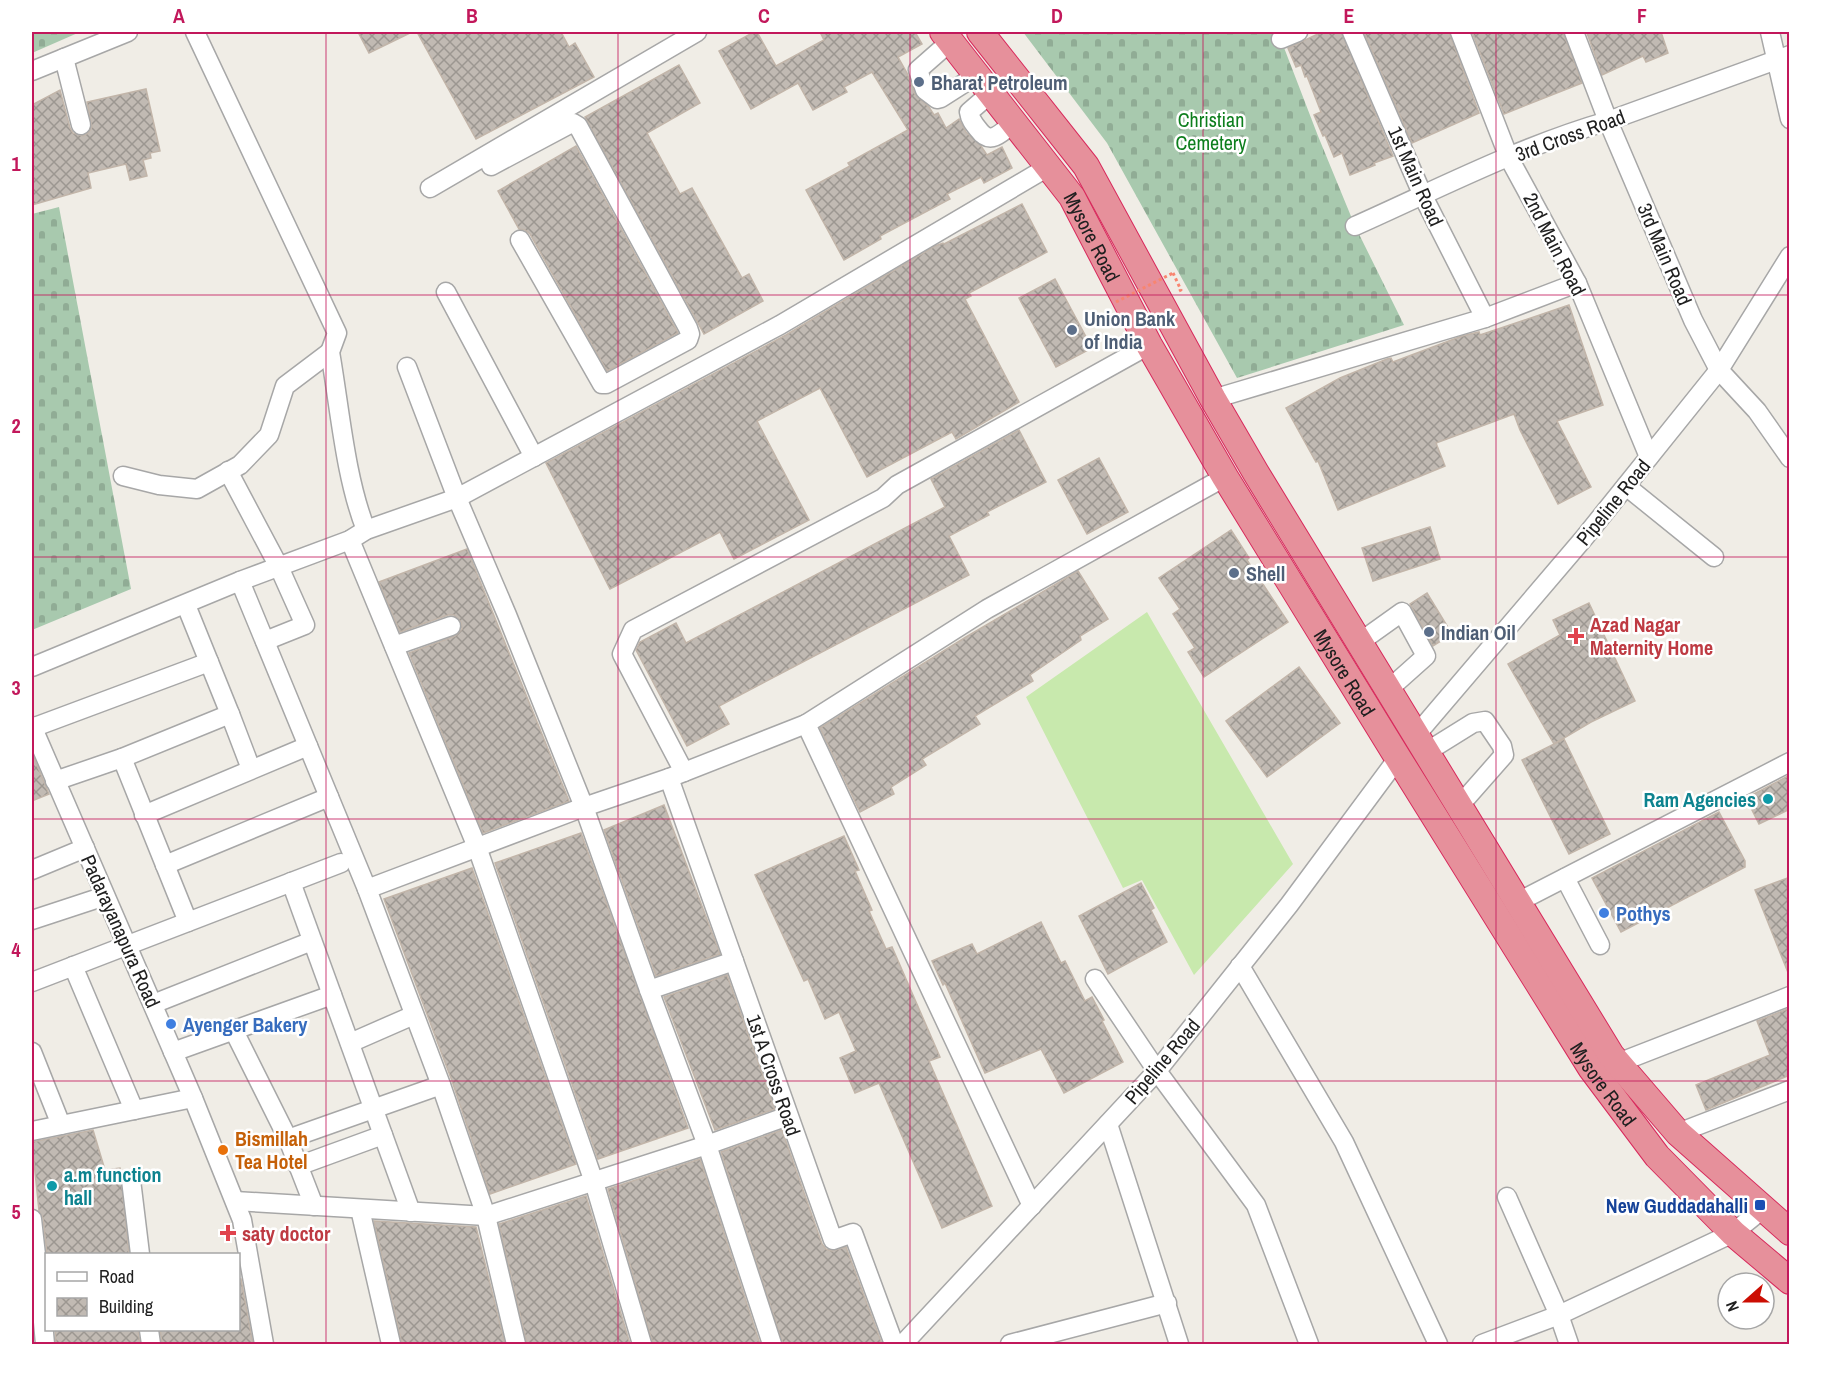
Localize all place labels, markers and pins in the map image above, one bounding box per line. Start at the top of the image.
place label: Bharat Petroleum [931,69,1068,96]
marker: Bharat Petroleum [912,75,926,89]
place label: Union Bank of India [1084,305,1176,355]
marker: Union Bank of India [1065,323,1079,337]
place label: Shell [1246,560,1285,587]
marker: Shell [1227,566,1241,580]
place label: Azad Nagar Maternity Home [1590,611,1713,661]
place label: Indian Oil [1441,619,1516,646]
marker: Indian Oil [1422,625,1436,639]
marker: Azad Nagar Maternity Home [1567,627,1585,645]
place label: Ram Agencies [1644,786,1756,813]
marker: Ram Agencies [1761,792,1775,806]
place label: Pothys [1616,900,1671,927]
marker: Pothys [1597,906,1611,920]
place label: Ayenger Bakery [183,1011,308,1038]
marker: Ayenger Bakery [164,1017,178,1031]
place label: Bismillah Tea Hotel [235,1125,308,1175]
marker: Bismillah Tea Hotel [216,1143,230,1157]
place label: a.m function hall [64,1161,162,1211]
marker: a.m function hall [45,1179,59,1193]
place label: New Guddadahalli [1606,1192,1748,1219]
marker: New Guddadahalli [1753,1198,1767,1212]
place label: saty doctor [242,1220,331,1247]
marker: saty doctor [219,1224,237,1242]

